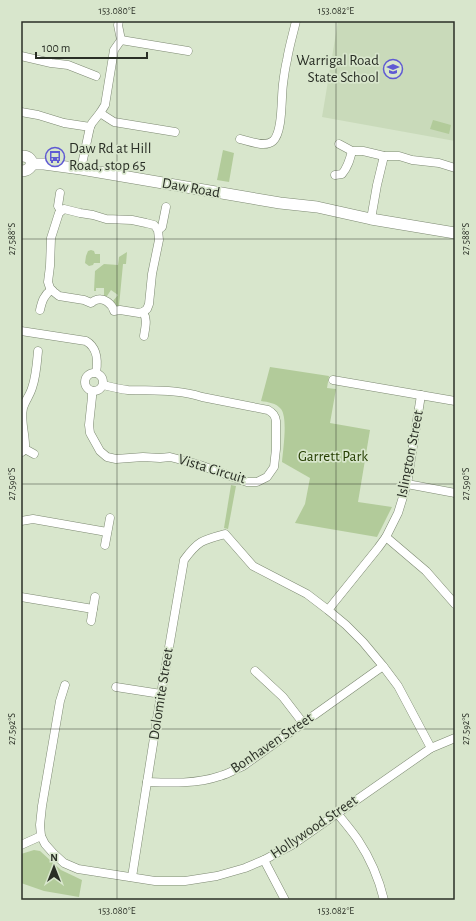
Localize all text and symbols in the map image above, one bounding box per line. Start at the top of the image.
text: 153.080°E [98,6,136,16]
text: 153.082°E [318,6,354,16]
scale bar [36,34,147,60]
text: 100 m [42,42,70,54]
place label: Warrigal Road State School [296,53,379,85]
school or university icon: Warrigal Road State School [382,58,404,80]
place label: Daw Rd at Hill Road, stop 65 [69,141,152,173]
bus stop icon: Daw Rd at Hill Road, stop 65 [44,146,66,168]
street label: Daw Road [161,176,221,201]
text: 27.588°S [7,223,17,255]
text: 27.588°S [461,223,471,255]
street label: Islington Street [394,409,426,499]
park label: Garrett Park [298,449,368,464]
street label: Vista Circuit [176,452,248,486]
text: 27.590°S [7,467,17,500]
text: 27.590°S [461,467,471,500]
street label: Dolomite Street [146,647,176,741]
street label: Bonhaven Street [228,710,316,776]
text: 27.592°S [7,713,17,745]
text: 27.592°S [461,713,471,745]
street label: Hollywood Street [268,792,360,862]
north arrow [34,847,74,887]
text: N [50,852,58,863]
text: 153.080°E [98,906,136,916]
text: 153.082°E [318,906,354,916]

